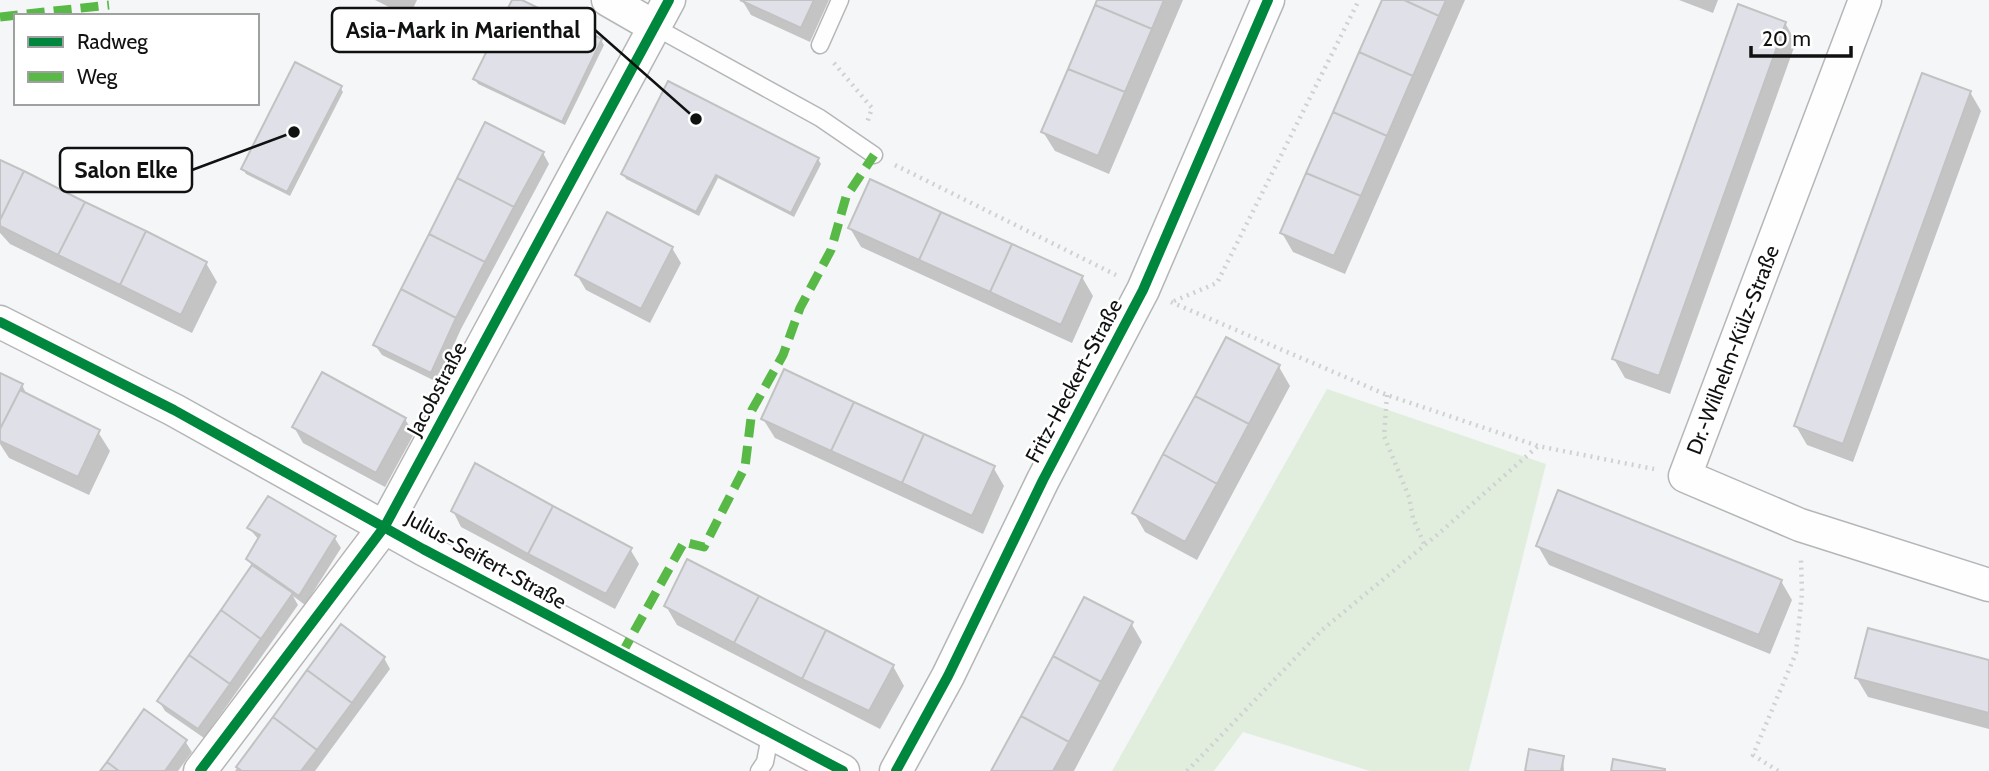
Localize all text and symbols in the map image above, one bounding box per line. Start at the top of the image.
callout: Asia-Mark in Marienthal [332,8,595,52]
legend [14,14,259,105]
scale bar [1751,14,1851,58]
text: Asia-Mark in Marienthal [346,16,580,44]
text: 20 m [1762,26,1811,51]
text: Radweg [77,29,148,54]
text: Weg [77,64,118,89]
callout: Salon Elke [60,148,192,192]
text: Salon Elke [74,156,178,184]
street label: Dr.-Wilhelm-Külz-Straße [1681,242,1784,458]
street label: Fritz-Heckert-Straße [1020,294,1127,467]
street label: Jacobstraße [401,337,472,441]
street label: Julius-Seifert-Straße [401,505,571,614]

